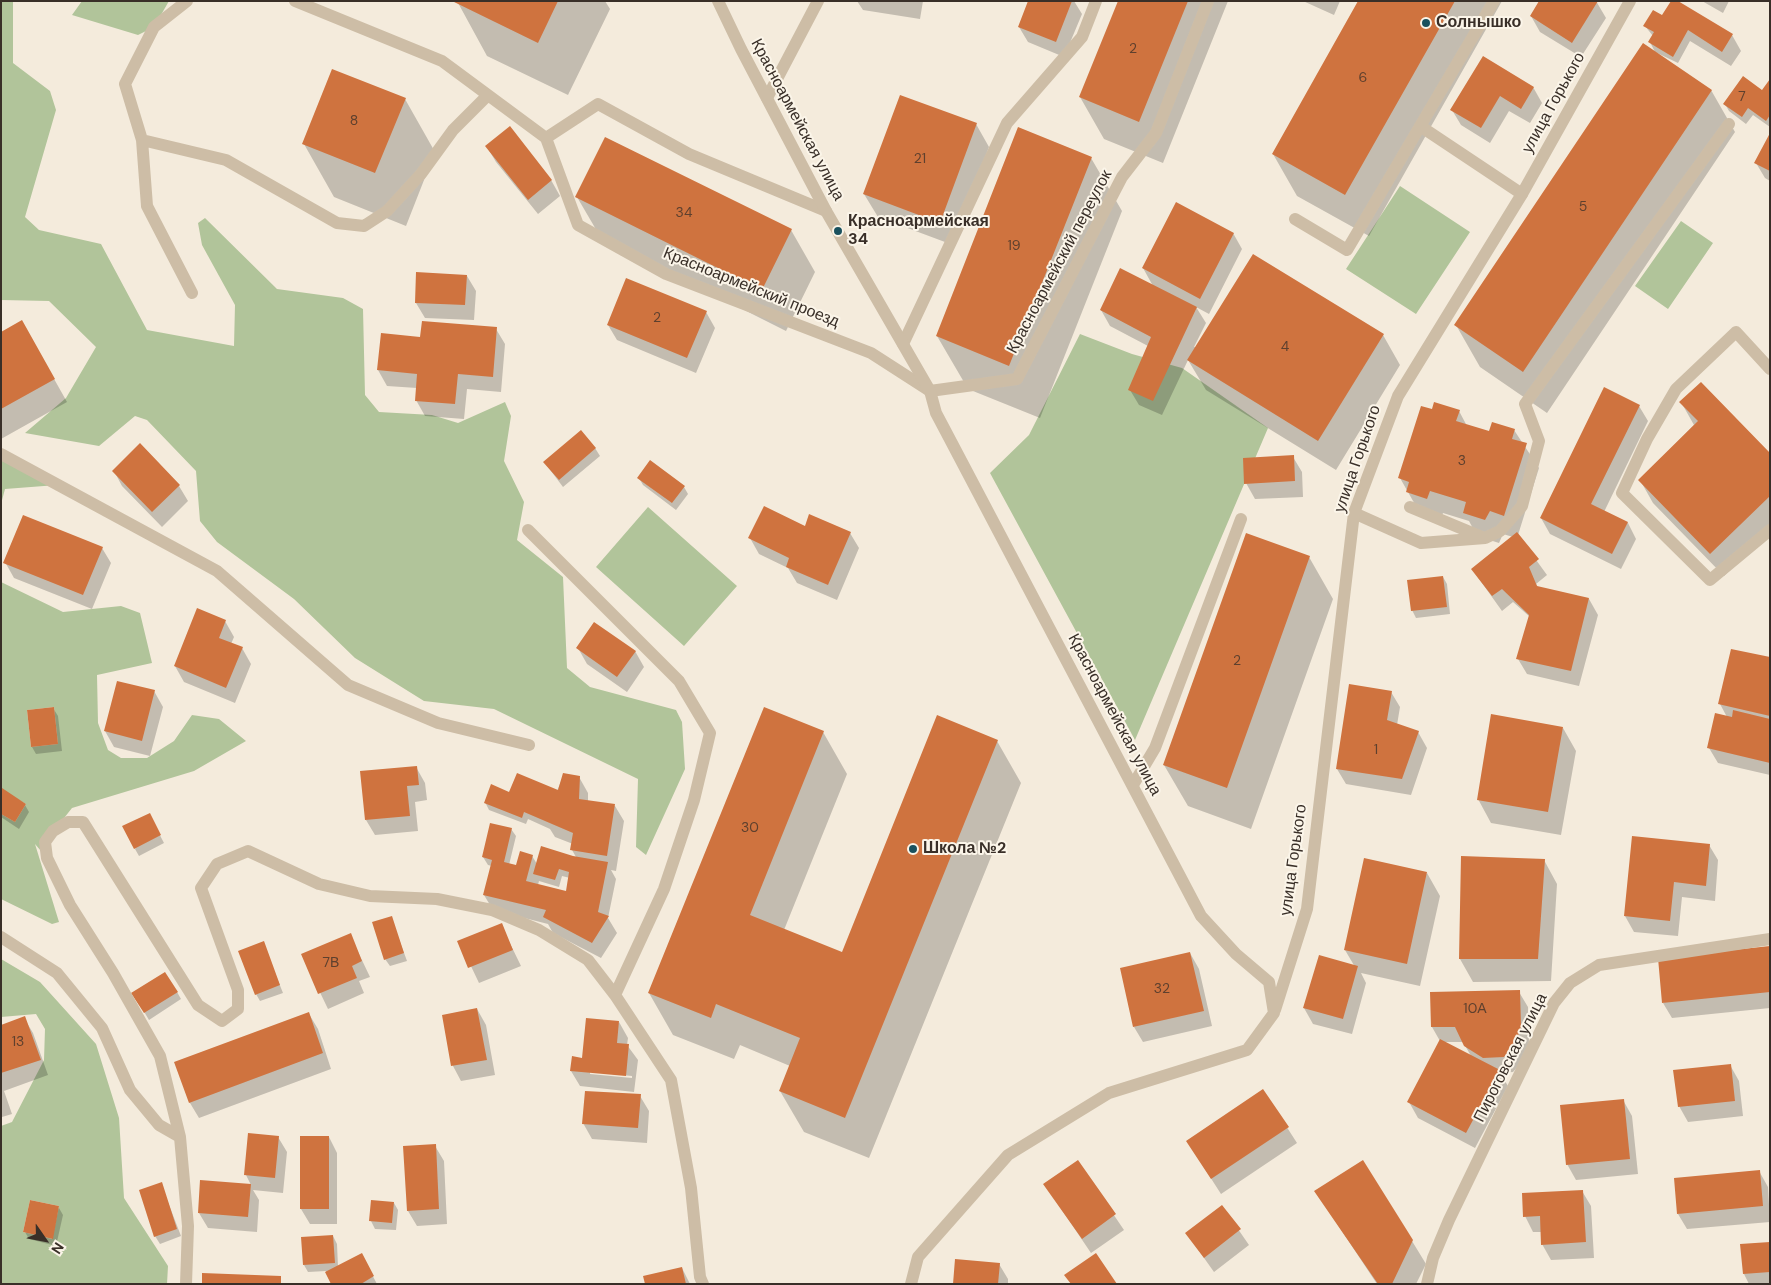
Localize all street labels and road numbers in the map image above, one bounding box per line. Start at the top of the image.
street label: Красноармейская улица [746,36,848,204]
street label: улица Горького [1518,49,1590,157]
street label: Красноармейский переулок [1003,167,1117,357]
street label: Красноармейский проезд [660,244,842,332]
street label: улица Горького [1331,403,1385,515]
street label: Красноармейская улица [1063,631,1165,799]
street label: улица Горького [1277,803,1311,917]
street label: Пироговская улица [1470,990,1552,1126]

